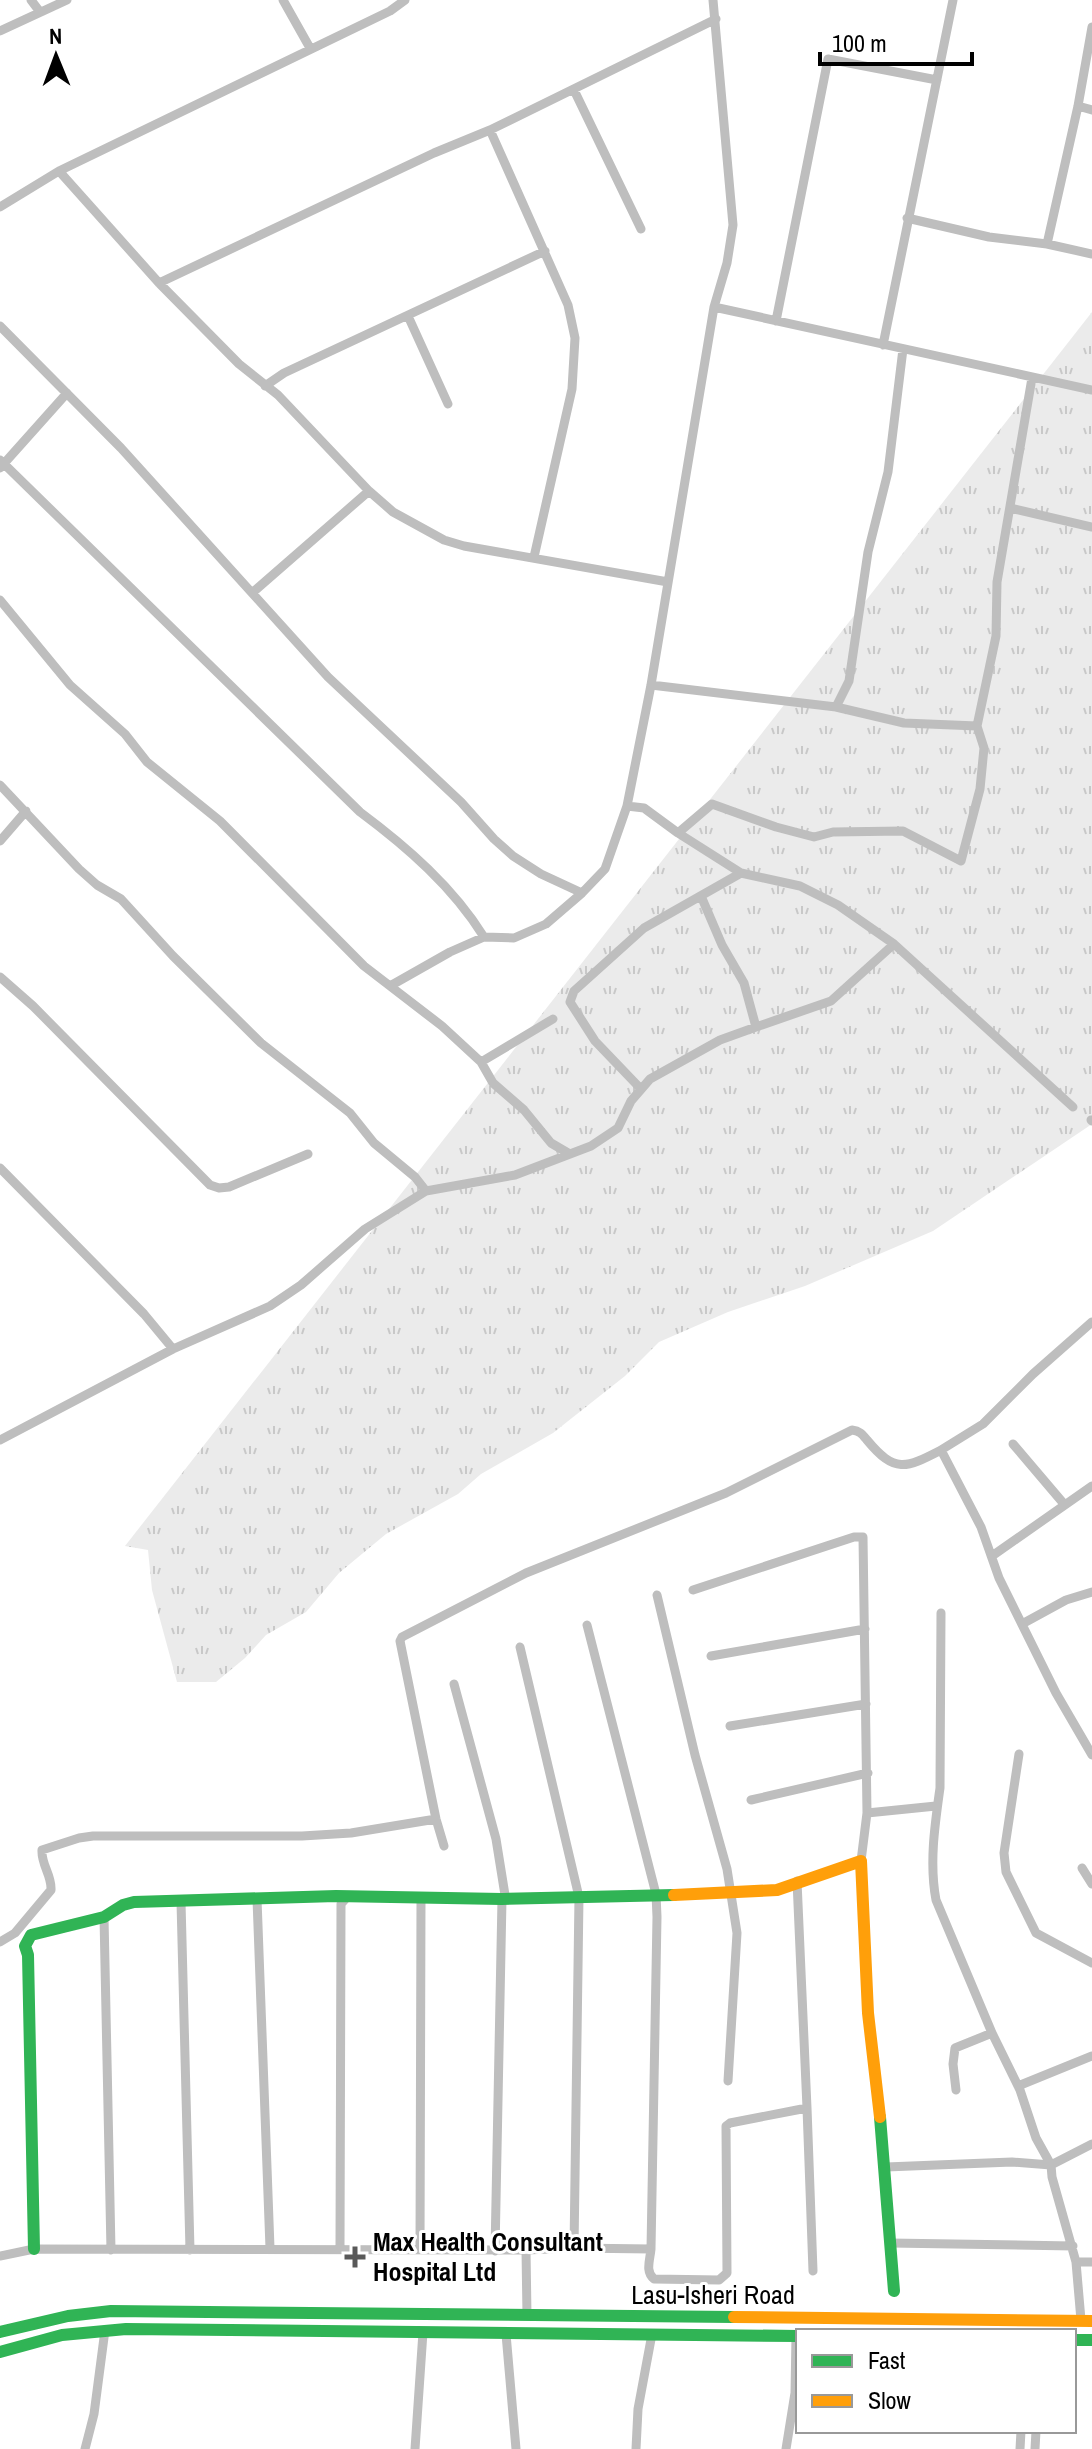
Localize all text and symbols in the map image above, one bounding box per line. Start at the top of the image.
north arrow [16,16,96,96]
scale bar [820,16,972,66]
text: N [49,21,62,51]
text: 100 m [832,27,887,59]
place label: Max Health Consultant Hospital Ltd [373,2224,603,2289]
marker: Max Health Consultant Hospital Ltd [344,2246,366,2268]
street label: Lasu-Isheri Road [631,2277,795,2312]
legend [796,2329,1076,2433]
text: Fast [868,2344,906,2376]
text: Slow [868,2384,911,2416]

